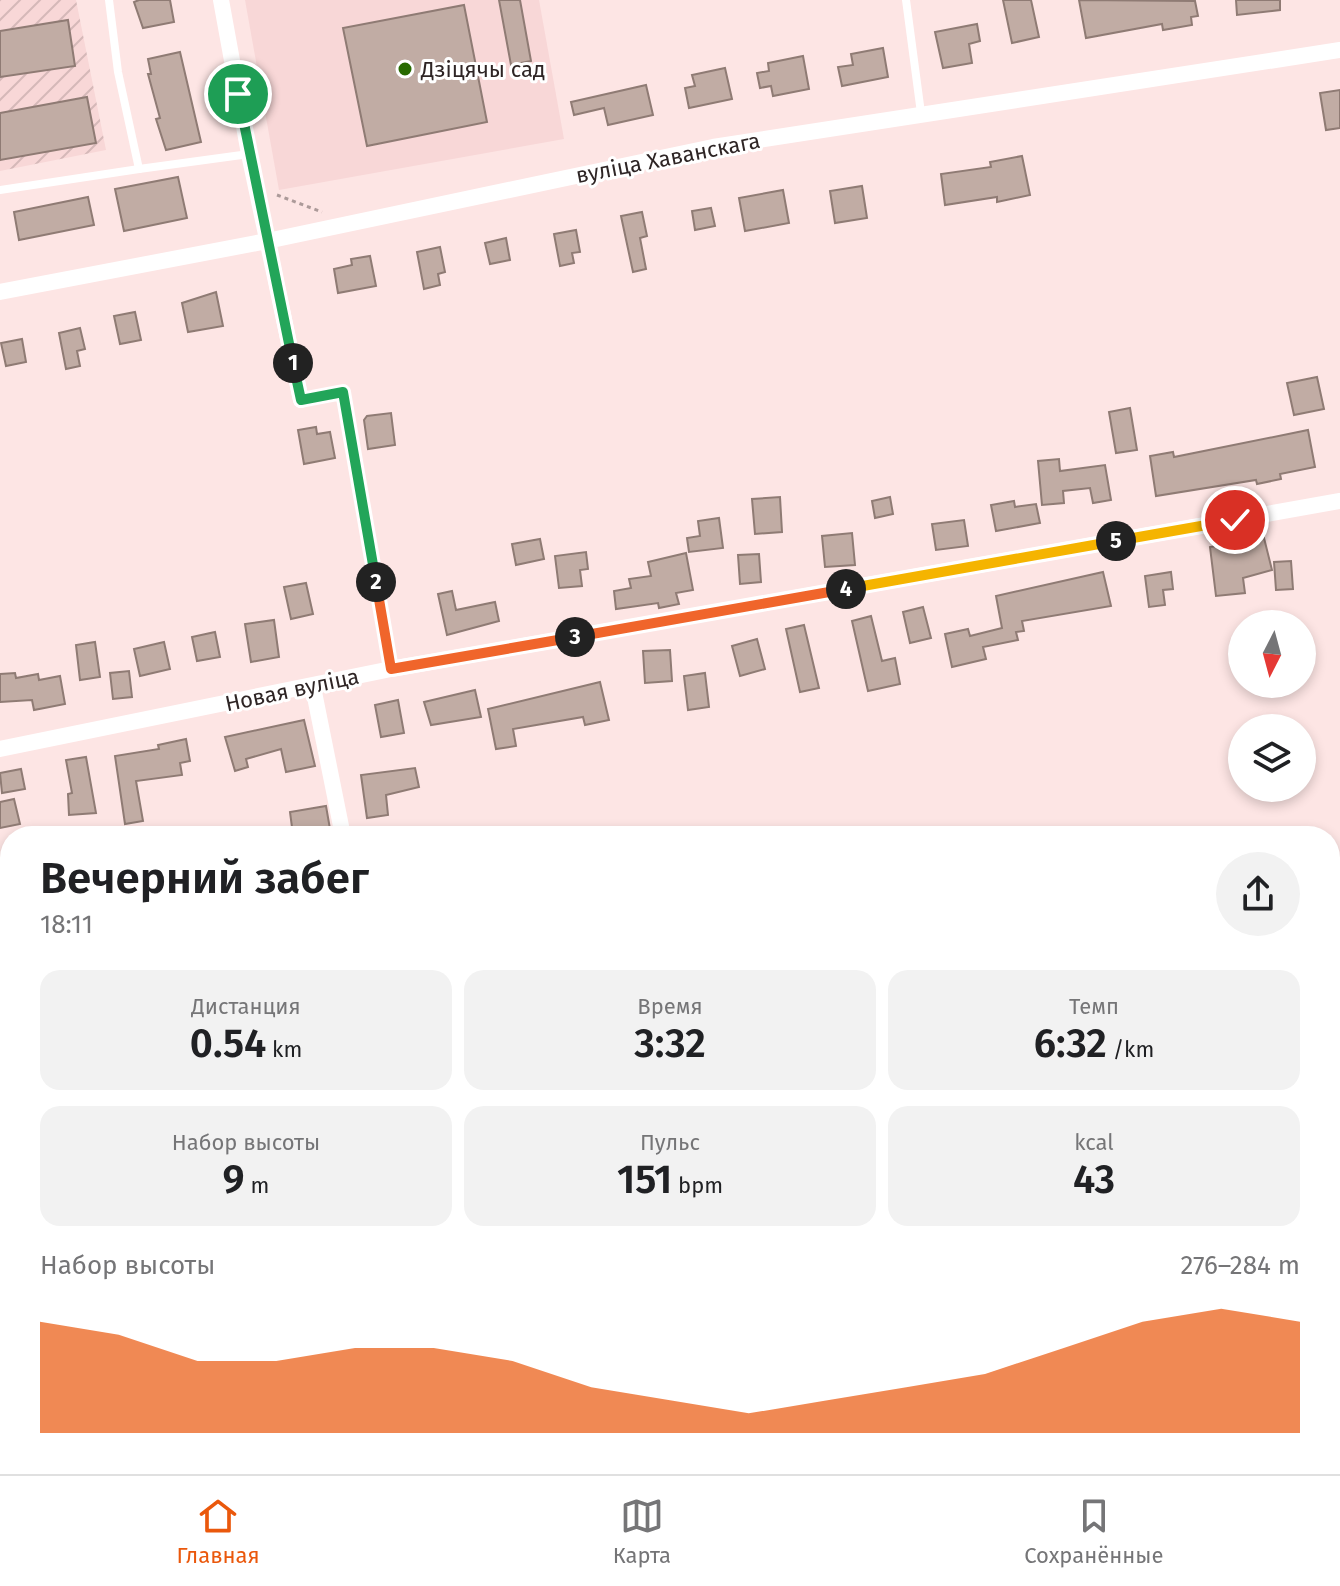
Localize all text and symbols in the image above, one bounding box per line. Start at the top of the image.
place label: Дзіцячы сад [420,56,545,83]
pin [204,60,272,128]
marker: Дзіцячы сад [396,60,414,78]
icon: arrive [216,72,260,116]
street label: вуліца Хаванскага [574,127,762,189]
pin: 1 [273,343,313,383]
text: 1 [288,349,298,376]
pin [1201,486,1269,554]
icon: check [1213,498,1257,542]
pin: 5 [1096,521,1136,561]
text: 5 [1110,527,1122,554]
pin: 2 [356,562,396,602]
text: 2 [370,568,382,595]
pin: 4 [826,569,866,609]
text: 4 [840,575,852,602]
north arrow [1228,610,1316,698]
map controls [1228,610,1316,802]
pin: 3 [555,617,595,657]
text: 3 [569,623,581,650]
street label: Новая вуліца [223,663,361,717]
button: layers [1228,714,1316,802]
text: Вечерний забег [40,852,369,905]
button: share [1216,852,1300,936]
text: 18:11 [40,909,93,940]
text: Дистанция [191,993,301,1020]
text: Время [637,993,703,1020]
text: Темп [1069,993,1119,1020]
text: 0.54 [190,1020,266,1068]
text: 3:32 [634,1020,706,1068]
text: 6:32 [1034,1020,1107,1068]
text: km [266,1036,302,1063]
text: /km [1107,1036,1154,1063]
text: Набор высоты [172,1129,320,1156]
text: Пульс [640,1129,700,1156]
text: kcal [1074,1129,1114,1156]
text: 9 [223,1156,245,1204]
text: 151 [617,1156,672,1204]
text: 43 [1073,1156,1115,1204]
text: m [245,1172,269,1199]
text: bpm [672,1172,723,1199]
text: Набор высоты [40,1250,215,1281]
text: 276–284 m [1180,1250,1300,1281]
tab: Главная [177,1494,260,1569]
tab: Карта [613,1494,671,1569]
tab: Сохранённые [1024,1494,1163,1569]

